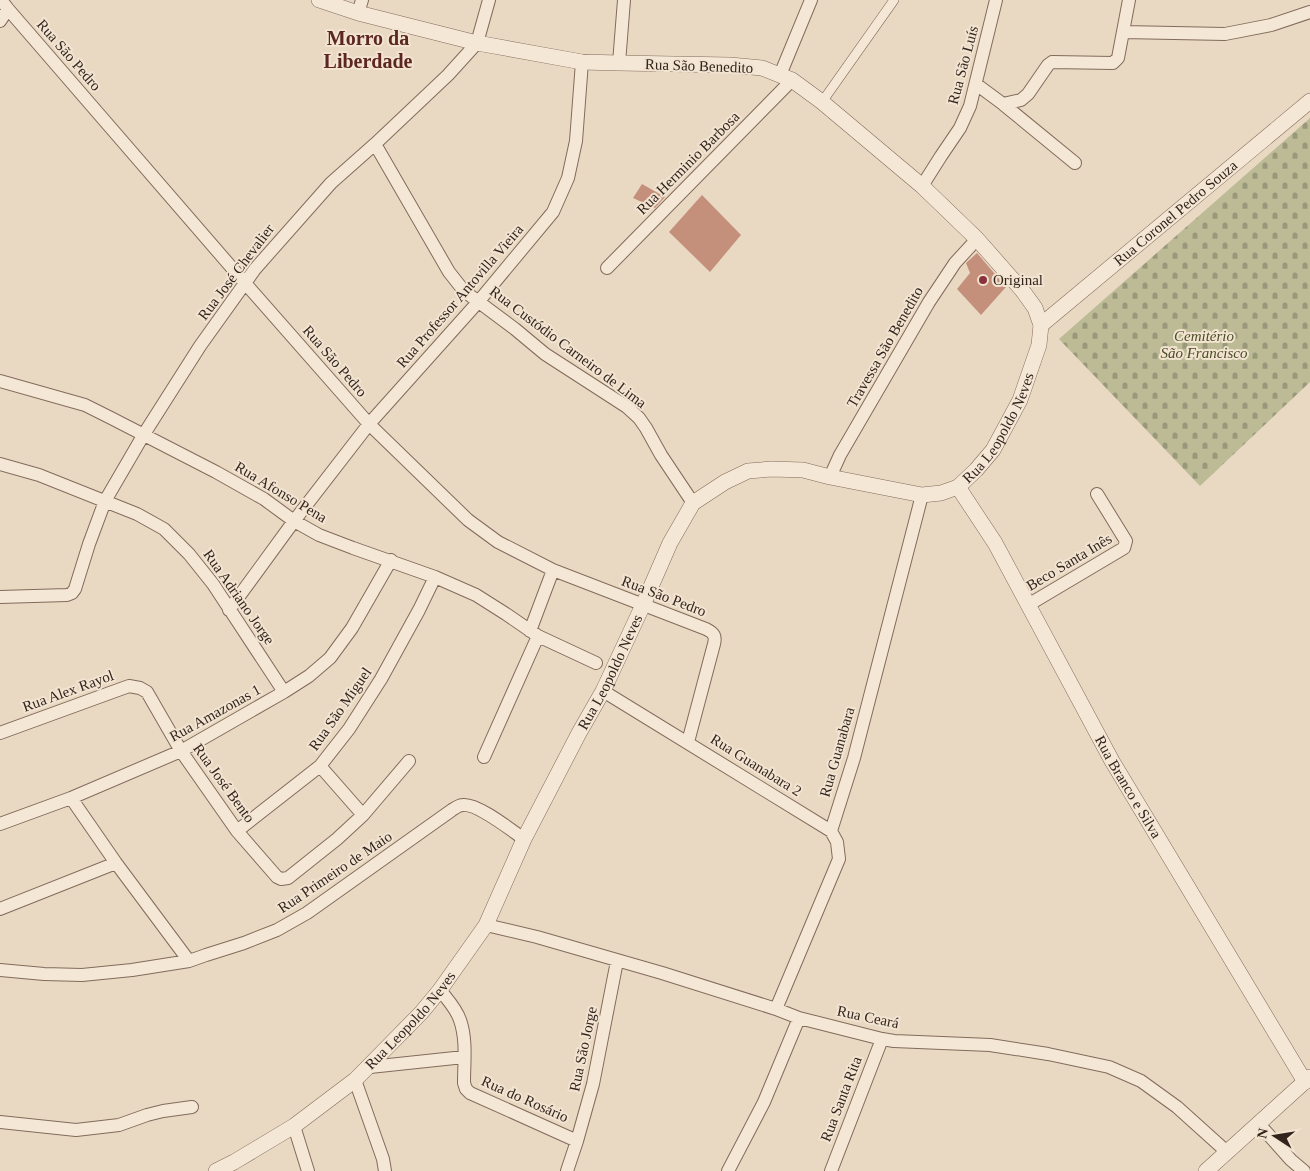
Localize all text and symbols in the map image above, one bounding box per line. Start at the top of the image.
street label: Rua São Pedro [34,16,104,94]
street label: Rua São Luís [945,24,981,106]
district label: Morro da Liberdade [324,27,413,72]
street label: Rua São Benedito [645,56,753,76]
street label: Rua Herminio Barbosa [633,108,743,218]
street label: Rua Coronel Pedro Souza [1111,157,1241,269]
street label: Rua José Chevalier [195,221,277,323]
street label: Rua Professor Antovilla Vieira [394,221,527,371]
place label: Original [993,272,1043,288]
marker: Original [977,274,989,286]
street label: Rua Custódio Carneiro de Lima [487,283,650,411]
street label: Travessa São Benedito [844,284,926,410]
street label: Rua São Pedro [300,322,370,400]
park label: Cemitério São Francisco [1160,328,1248,361]
street label: Rua Leopoldo Neves [959,370,1037,486]
street label: Rua Afonso Pena [232,458,330,526]
street label: Beco Santa Inês [1023,530,1115,594]
street label: Rua Adriano Jorge [200,546,278,648]
street label: Rua São Pedro [620,573,708,619]
street label: Rua Leopoldo Neves [575,612,646,732]
street label: Rua São Miguel [305,664,375,754]
street label: Rua Alex Rayol [20,667,116,715]
street label: Rua Amazonas 1 [167,681,263,745]
street label: Rua Guanabara [817,705,858,799]
street label: Rua Guanabara 2 [708,731,804,799]
street label: Rua Branco e Silva [1092,733,1165,841]
street label: Rua José Bento [190,741,258,825]
street label: Rua Primeiro de Maio [275,828,395,916]
street label: Rua Leopoldo Neves [362,968,459,1073]
street label: Rua Ceará [836,1003,901,1031]
street label: Rua São Jorge [566,1005,600,1093]
street label: Rua Santa Rita [817,1054,865,1144]
street label: Rua do Rosário [479,1073,571,1125]
north arrow [1250,1111,1300,1161]
text: N [1254,1127,1271,1140]

